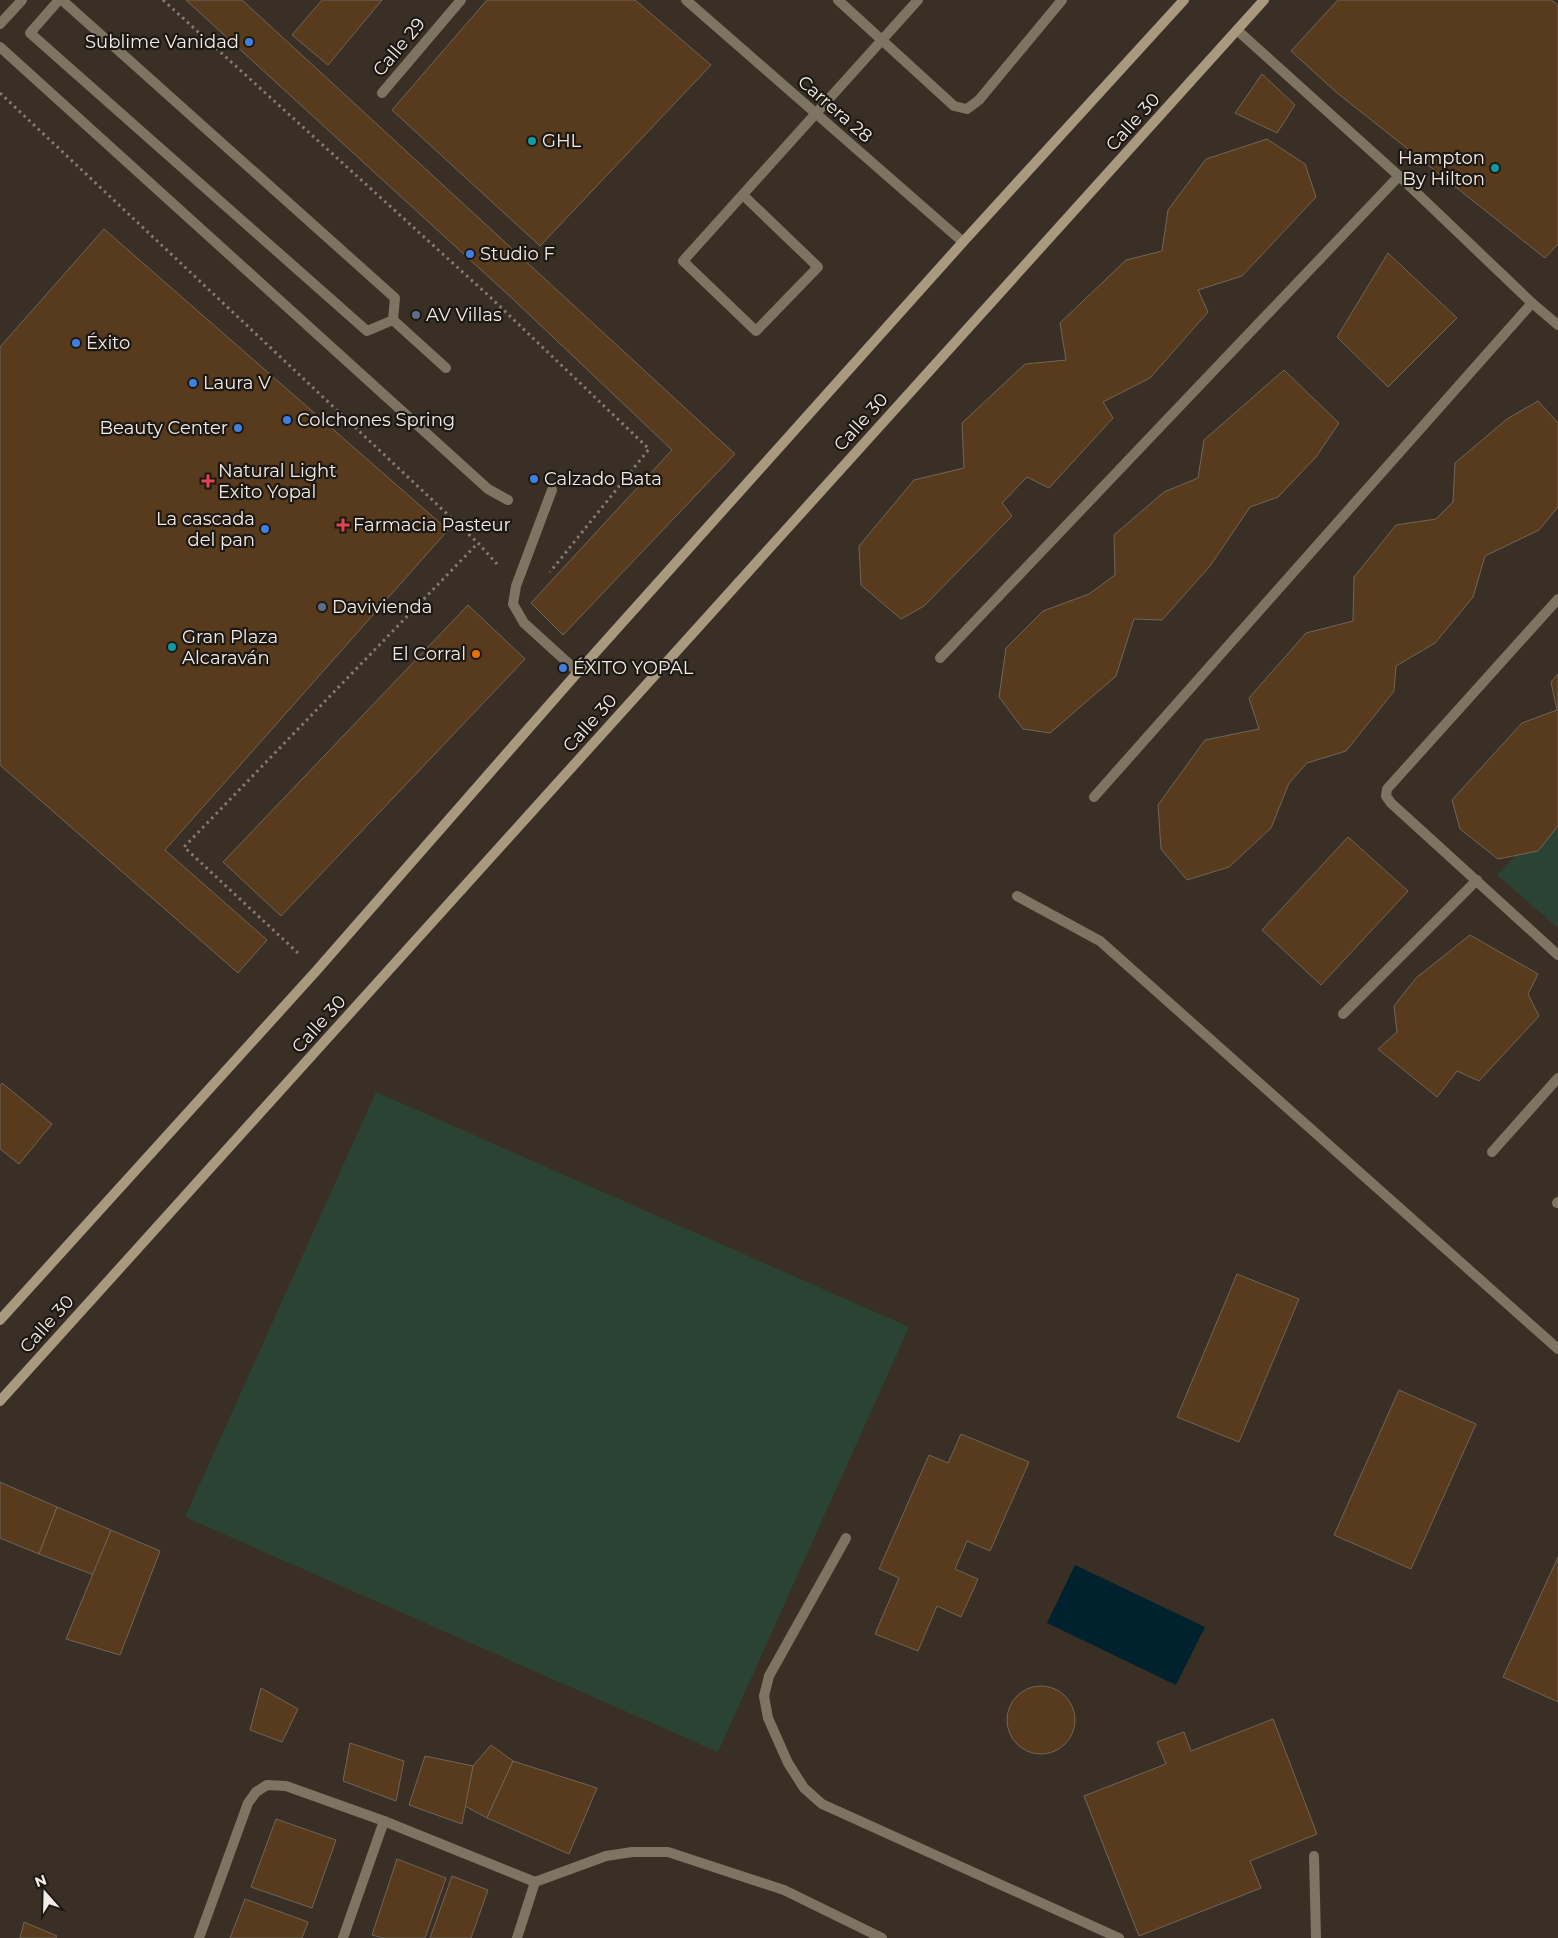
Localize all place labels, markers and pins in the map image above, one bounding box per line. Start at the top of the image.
place label: Sublime Vanidad [85,31,239,53]
marker: Sublime Vanidad [243,36,255,48]
place label: GHL [542,130,582,152]
marker: GHL [526,135,538,147]
place label: Hampton By Hilton [1398,147,1485,190]
marker: Hampton By Hilton [1489,162,1501,174]
place label: Studio F [480,243,555,265]
marker: Studio F [464,248,476,260]
place label: AV Villas [426,304,502,326]
marker: AV Villas [410,309,422,321]
place label: Éxito [86,332,130,354]
marker: Éxito [70,337,82,349]
place label: Laura V [203,372,271,394]
marker: Laura V [187,377,199,389]
place label: Colchones Spring [297,409,455,431]
marker: Colchones Spring [281,414,293,426]
place label: Beauty Center [100,417,228,439]
marker: Beauty Center [232,422,244,434]
place label: Natural Light Exito Yopal [218,460,337,503]
place label: Calzado Bata [544,468,662,490]
marker: Calzado Bata [528,473,540,485]
marker: Natural Light Exito Yopal [202,475,214,487]
place label: La cascada del pan [156,508,255,551]
place label: Farmacia Pasteur [353,514,511,536]
marker: Farmacia Pasteur [337,519,349,531]
marker: La cascada del pan [259,523,271,535]
place label: Davivienda [332,596,432,618]
marker: Davivienda [316,601,328,613]
place label: Gran Plaza Alcaraván [182,626,278,669]
marker: Gran Plaza Alcaraván [166,641,178,653]
place label: El Corral [392,643,466,665]
marker: El Corral [470,648,482,660]
place label: ÉXITO YOPAL [573,657,694,679]
marker: ÉXITO YOPAL [557,662,569,674]

